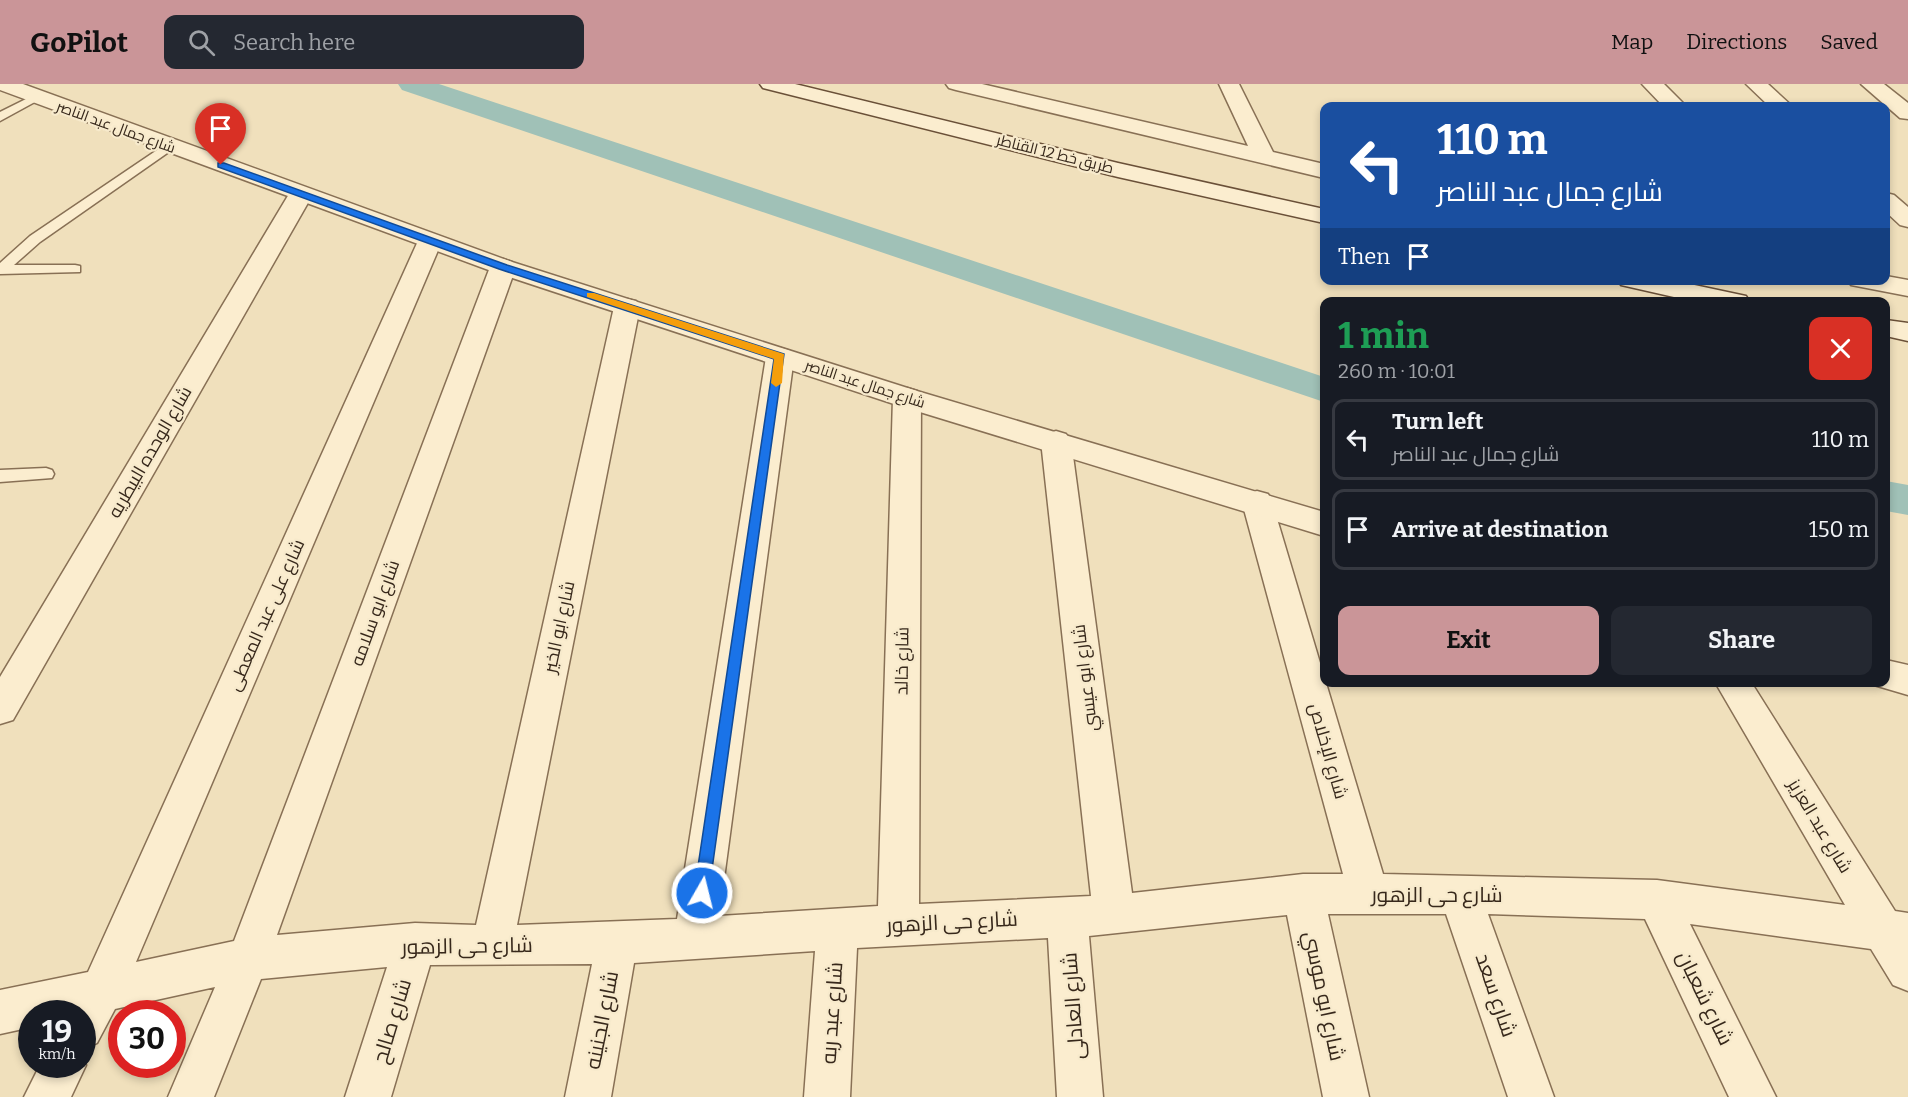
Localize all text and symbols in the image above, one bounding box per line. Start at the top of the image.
search box [164,15,584,69]
text: GoPilot [30,26,128,59]
icon: search [185,26,218,59]
text: Search here [233,29,355,56]
text: Map [1611,29,1653,55]
text: Directions [1686,29,1787,55]
text: Saved [1820,29,1878,55]
street label: شارع جمال عبد الناصر [52,97,178,159]
pin [195,103,246,165]
icon: arrive [204,112,237,145]
text: 110 m [1437,115,1548,165]
icon: left [1338,126,1416,204]
street label: طريق خط 12 القناطر [993,131,1115,178]
text: شارع جمال عبد الناصر [1437,176,1663,208]
icon: arrive [1402,240,1435,273]
text: Then [1338,243,1390,270]
text: 1 min [1338,314,1429,358]
button: close [1809,317,1872,380]
street label: شارع جمال عبد الناصر [801,356,927,414]
text: 260 m · 10:01 [1338,359,1455,383]
street label: شارع الوحده البيطريه [103,382,197,522]
text: Turn left [1392,408,1484,435]
icon: left [1341,423,1374,456]
text: 110 m [1812,426,1869,453]
text: شارع جمال عبد الناصر [1392,442,1559,466]
icon: arrive [1341,513,1374,546]
text: Arrive at destination [1392,516,1608,543]
text: 150 m [1809,516,1869,543]
street label: شارع على عبد المعطى [223,536,310,695]
street label: شارع ابو سلامه [346,557,405,669]
street label: شارع ابو الخير [538,579,580,676]
button: Exit [1338,606,1599,675]
button: Share [1611,606,1872,675]
street label: شارع ابو عيسي [1068,623,1104,733]
street label: شارع خالد [890,627,915,695]
street label: شارع الإخلاص [1303,701,1352,802]
street label: شارع عبد العزيز [1782,774,1857,878]
position arrow [670,861,734,925]
street label: شارع حى الزهور [1370,882,1503,909]
street label: شارع حى الزهور [885,906,1018,939]
street label: شارع ابو موسي [1296,929,1350,1064]
street label: شارع حى الزهور [400,932,533,961]
street label: شارع شعبان [1670,946,1739,1050]
street label: شارع سعد [1469,950,1522,1041]
street label: شارع العادلى [1056,951,1091,1060]
street label: شارع عبد ربه [815,961,850,1065]
street label: شارع الجنينه [580,969,625,1072]
street label: شارع صالح [367,975,418,1067]
speed limit sign: 30 [108,1000,186,1078]
text: 19 [42,1014,72,1050]
text: km/h [38,1045,76,1063]

